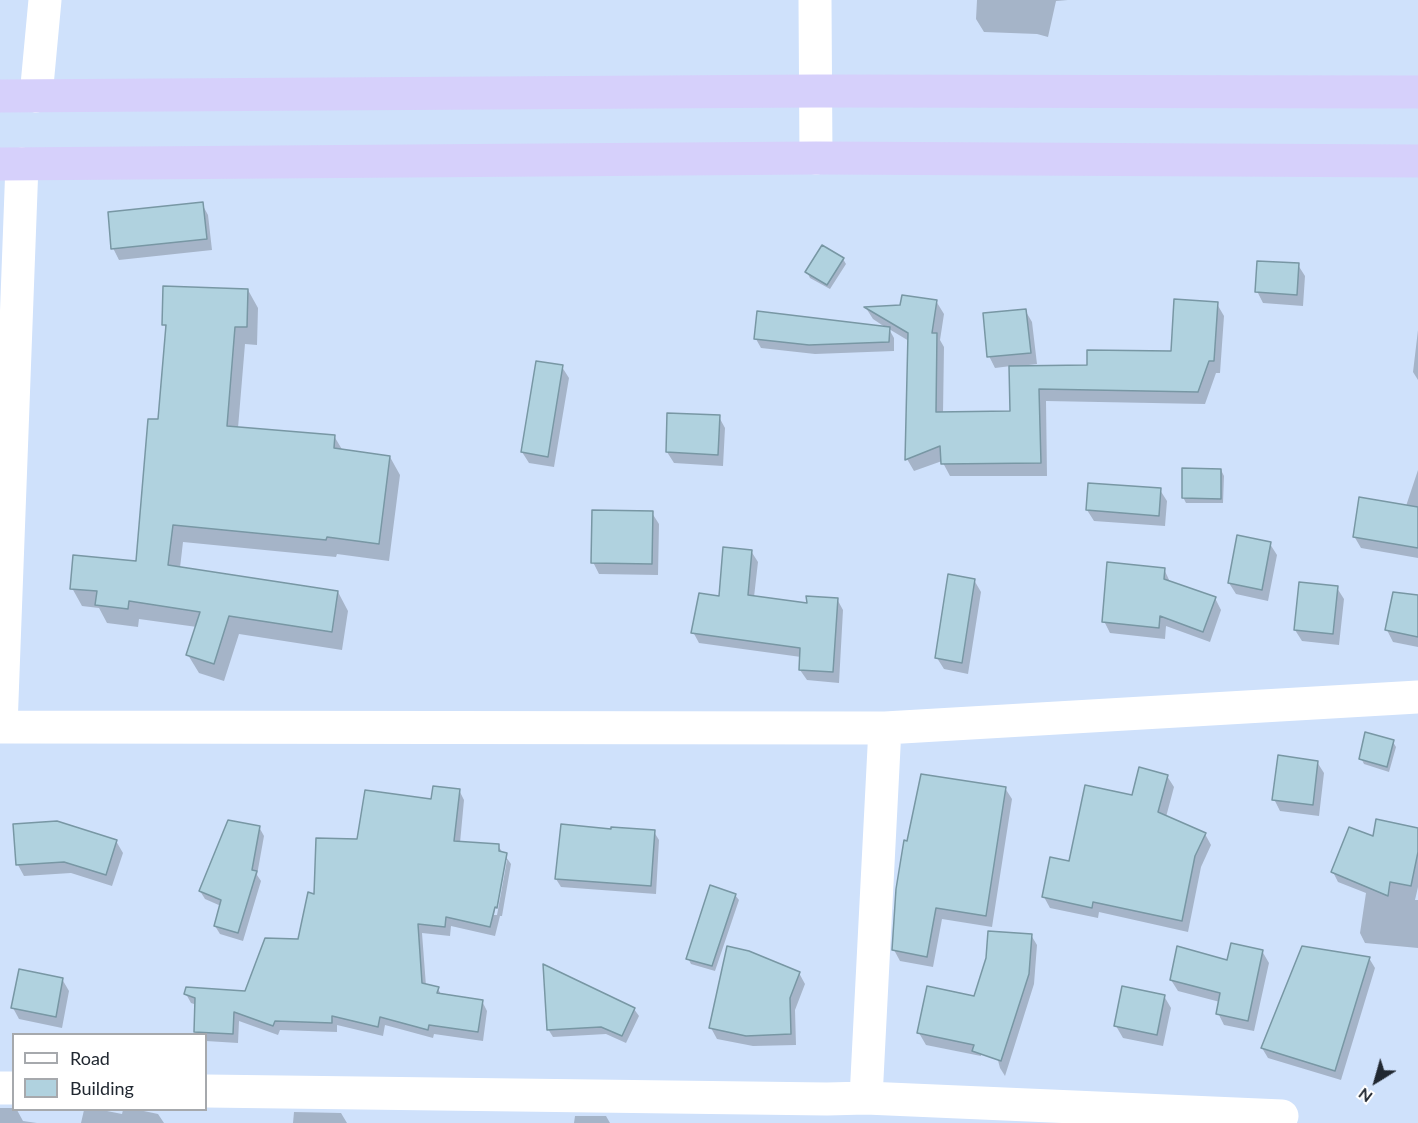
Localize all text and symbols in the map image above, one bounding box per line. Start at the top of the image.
legend [12,1033,207,1111]
text: Road [70,1047,110,1069]
north arrow [1346,1051,1406,1111]
text: Building [70,1077,134,1099]
text: N [1354,1084,1376,1107]

